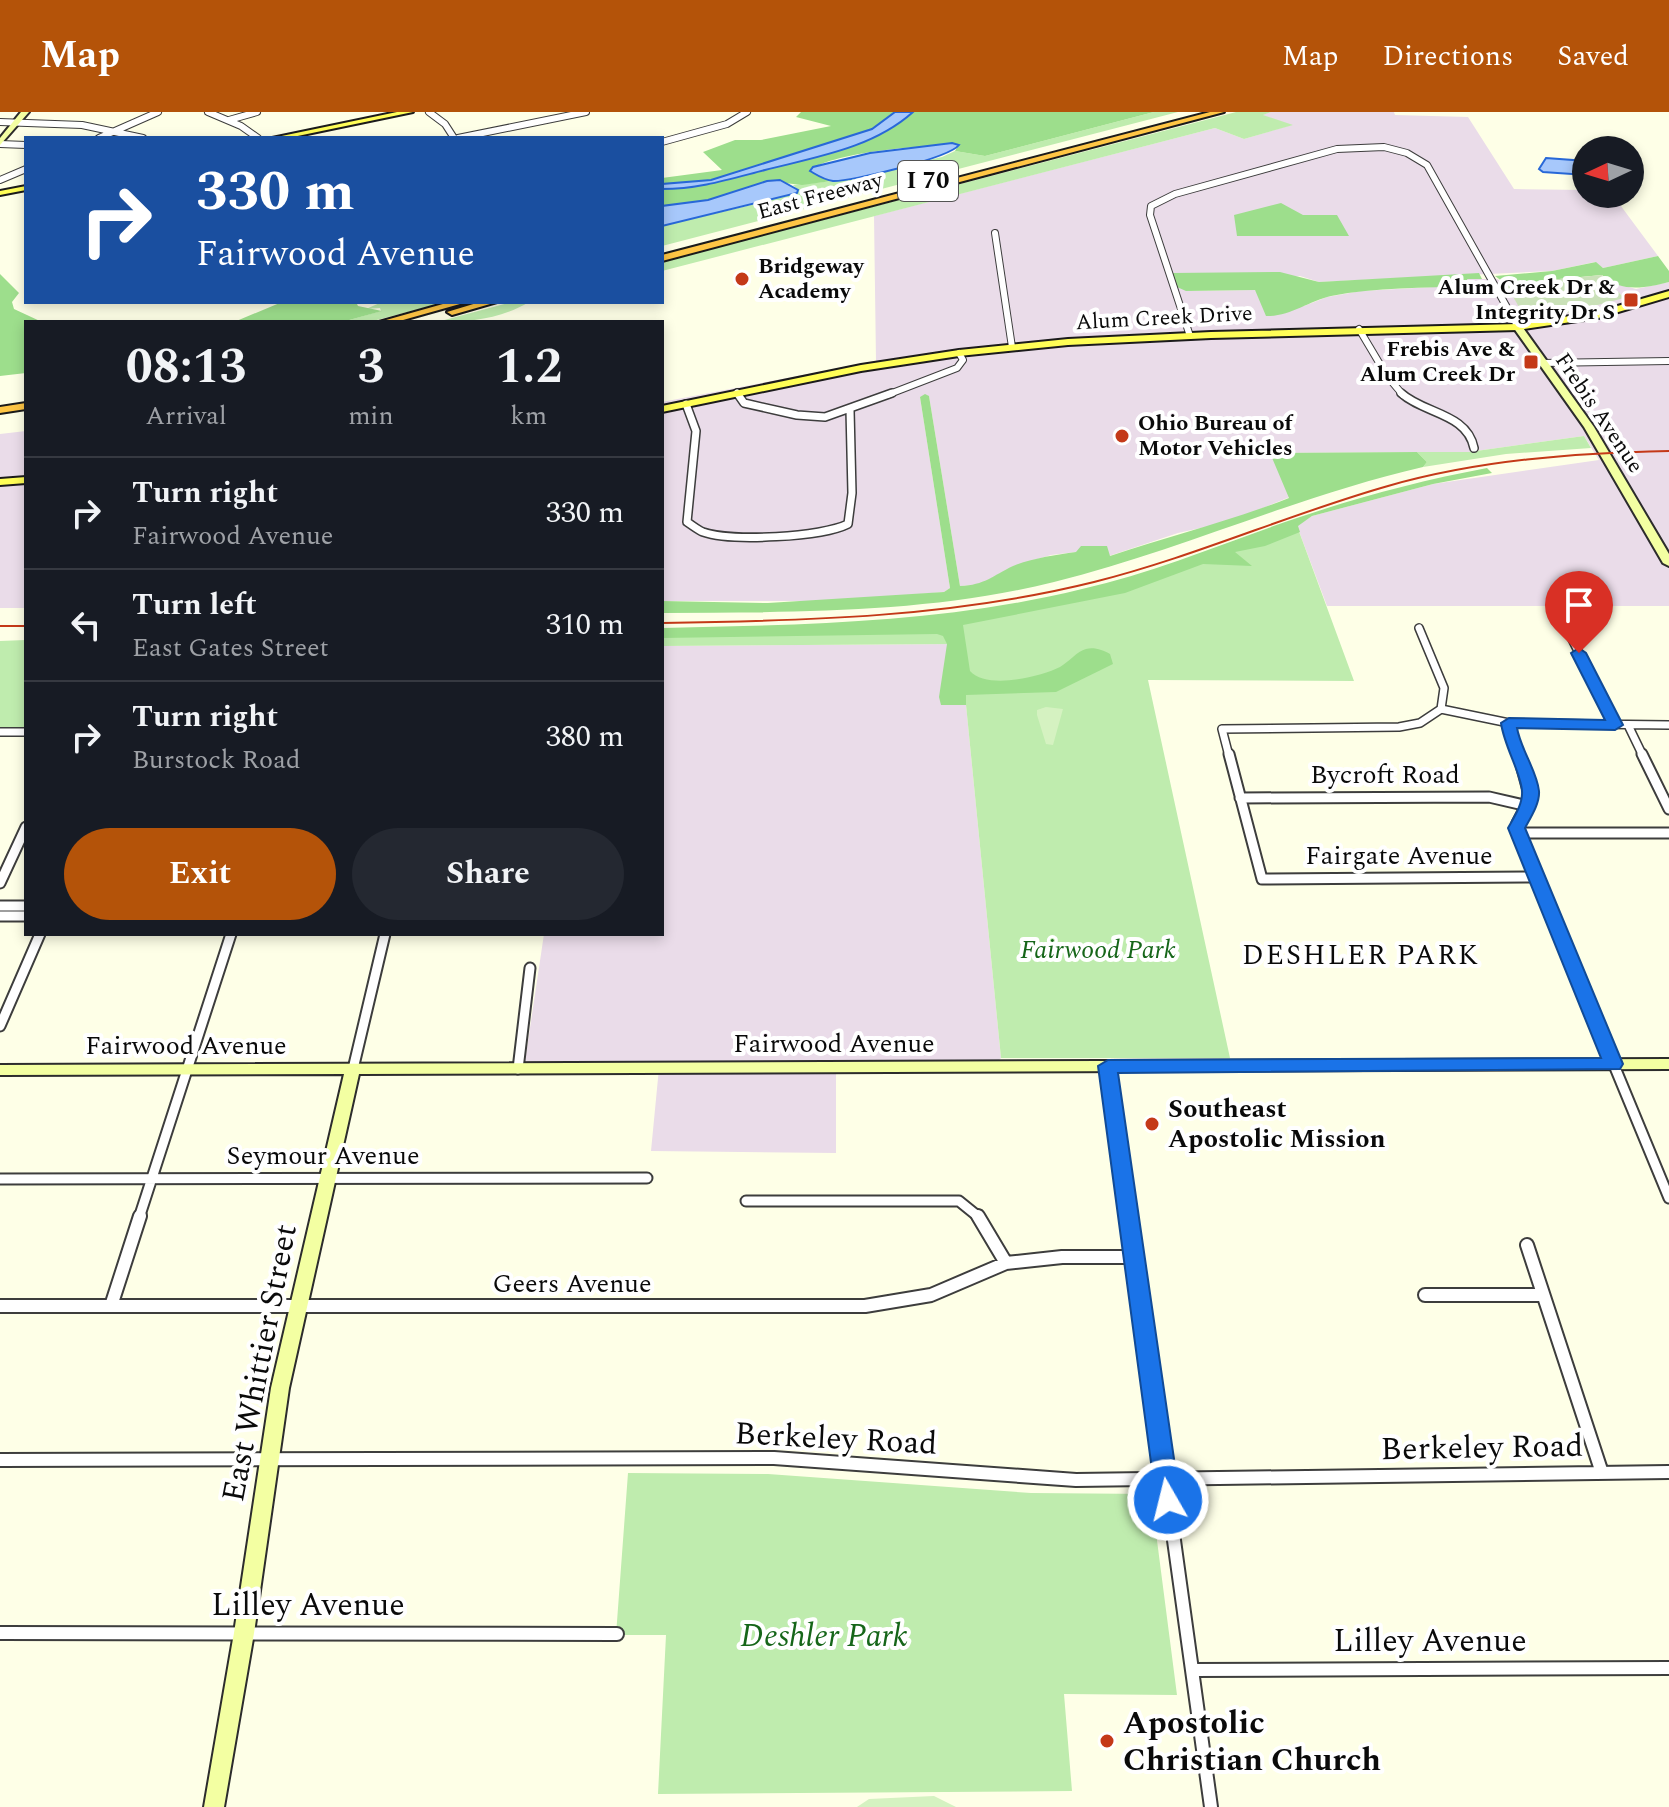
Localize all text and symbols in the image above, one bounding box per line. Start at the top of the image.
text: Map [40,27,120,85]
text: Map [1282,35,1339,78]
text: Directions [1383,35,1513,78]
text: Saved [1557,35,1629,78]
north arrow [1572,136,1644,208]
map controls [1572,136,1644,208]
text: 330 m [196,150,355,235]
road number: I 70 [898,161,958,201]
street label: East Freeway [754,163,888,229]
icon: right [64,168,168,272]
text: Fairwood Avenue [196,227,475,282]
place label: Bridgeway Academy [758,250,865,308]
marker: Bridgeway Academy [733,270,751,288]
place label: Alum Creek Dr & Integrity Dr S [1437,271,1615,329]
marker: Alum Creek Dr & Integrity Dr S [1622,291,1640,309]
street label: Alum Creek Drive [1075,297,1253,339]
text: 08:13 [126,331,246,404]
text: 3 [357,331,384,404]
text: 1.2 [495,331,562,404]
place label: Frebis Ave & Alum Creek Dr [1360,333,1516,391]
street label: Frebis Avenue [1546,346,1652,480]
marker: Frebis Ave & Alum Creek Dr [1522,353,1540,371]
text: Arrival [146,396,227,436]
text: min [348,396,394,436]
text: km [510,396,547,436]
place label: Ohio Bureau of Motor Vehicles [1138,407,1294,465]
marker: Ohio Bureau of Motor Vehicles [1113,427,1131,445]
text: Turn right [132,470,278,516]
text: 330 m [546,490,624,536]
icon: right [64,491,108,535]
text: Fairwood Avenue [132,516,333,556]
pin [1545,571,1613,653]
text: Turn left [132,582,257,628]
icon: arrive [1557,583,1601,627]
text: 310 m [546,602,624,648]
icon: left [64,603,108,647]
text: East Gates Street [132,628,329,668]
text: Turn right [132,694,278,740]
text: 380 m [546,714,624,760]
icon: right [64,715,108,759]
text: Burstock Road [132,740,300,780]
street label: Bycroft Road [1310,755,1460,795]
button: Exit [64,828,336,920]
button: Share [352,828,624,920]
street label: Fairgate Avenue [1305,836,1493,876]
park label: Fairwood Park [1020,930,1176,970]
district label: DESHLER PARK [1242,934,1480,977]
street label: Fairwood Avenue [733,1024,935,1064]
street label: Fairwood Avenue [85,1026,287,1066]
place label: Southeast Apostolic Mission [1168,1089,1386,1159]
marker: Southeast Apostolic Mission [1143,1115,1161,1133]
street label: Seymour Avenue [226,1136,420,1176]
street label: East Whittier Street [209,1220,311,1506]
street label: Geers Avenue [492,1264,652,1304]
street label: Berkeley Road [734,1409,938,1469]
street label: Berkeley Road [1380,1422,1584,1474]
position arrow [1126,1458,1210,1542]
street label: Lilley Avenue [211,1581,405,1630]
park label: Deshler Park [740,1612,908,1661]
street label: Lilley Avenue [1333,1617,1527,1666]
place label: Apostolic Christian Church [1123,1699,1381,1785]
marker: Apostolic Christian Church [1098,1732,1116,1750]

